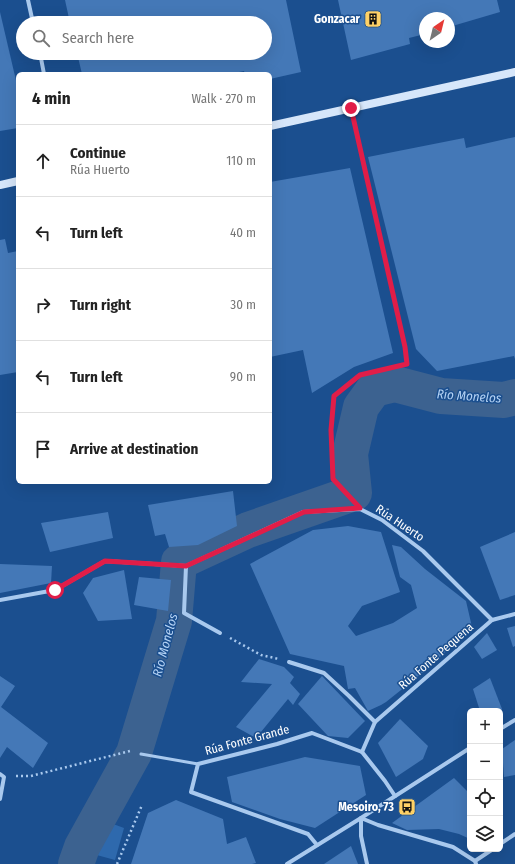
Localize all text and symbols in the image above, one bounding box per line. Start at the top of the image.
building icon: Gonzacar [363,9,383,29]
place label: Gonzacar [314,12,361,26]
north arrow [419,12,455,48]
search box [16,16,272,60]
icon: search [30,27,52,49]
text: Search here [62,29,134,47]
text: 4 min [32,88,71,109]
text: Walk · 270 m [191,91,256,106]
route end [342,99,360,117]
text: Continue [70,144,126,162]
icon: ahead [32,150,54,172]
text: 110 m [226,153,256,168]
text: Rúa Huerto [70,162,130,177]
icon: left [32,222,54,244]
text: Turn left [70,224,123,242]
text: 40 m [230,225,256,240]
icon: right [32,294,54,316]
text: Turn right [70,296,131,314]
text: 30 m [230,297,256,312]
icon: left [32,366,54,388]
text: Turn left [70,368,123,386]
text: 90 m [230,369,256,384]
water label: Río Monelos [436,386,502,406]
icon: arrive [32,438,54,460]
text: Arrive at destination [70,440,198,458]
street label: Rúa Huerto [373,502,427,544]
route start [46,581,64,599]
water label: Río Monelos [149,611,181,678]
street label: Rúa Fonte Pequena [396,620,476,692]
map controls [467,708,503,852]
button: + [467,708,503,744]
street label: Rúa Fonte Grande [203,722,291,758]
button: − [467,744,503,780]
button: locate [467,780,503,816]
bus stop icon: Mesoiro, 73 [397,797,417,817]
place label: Mesoiro, 73 [338,800,394,814]
button: layers [467,816,503,852]

